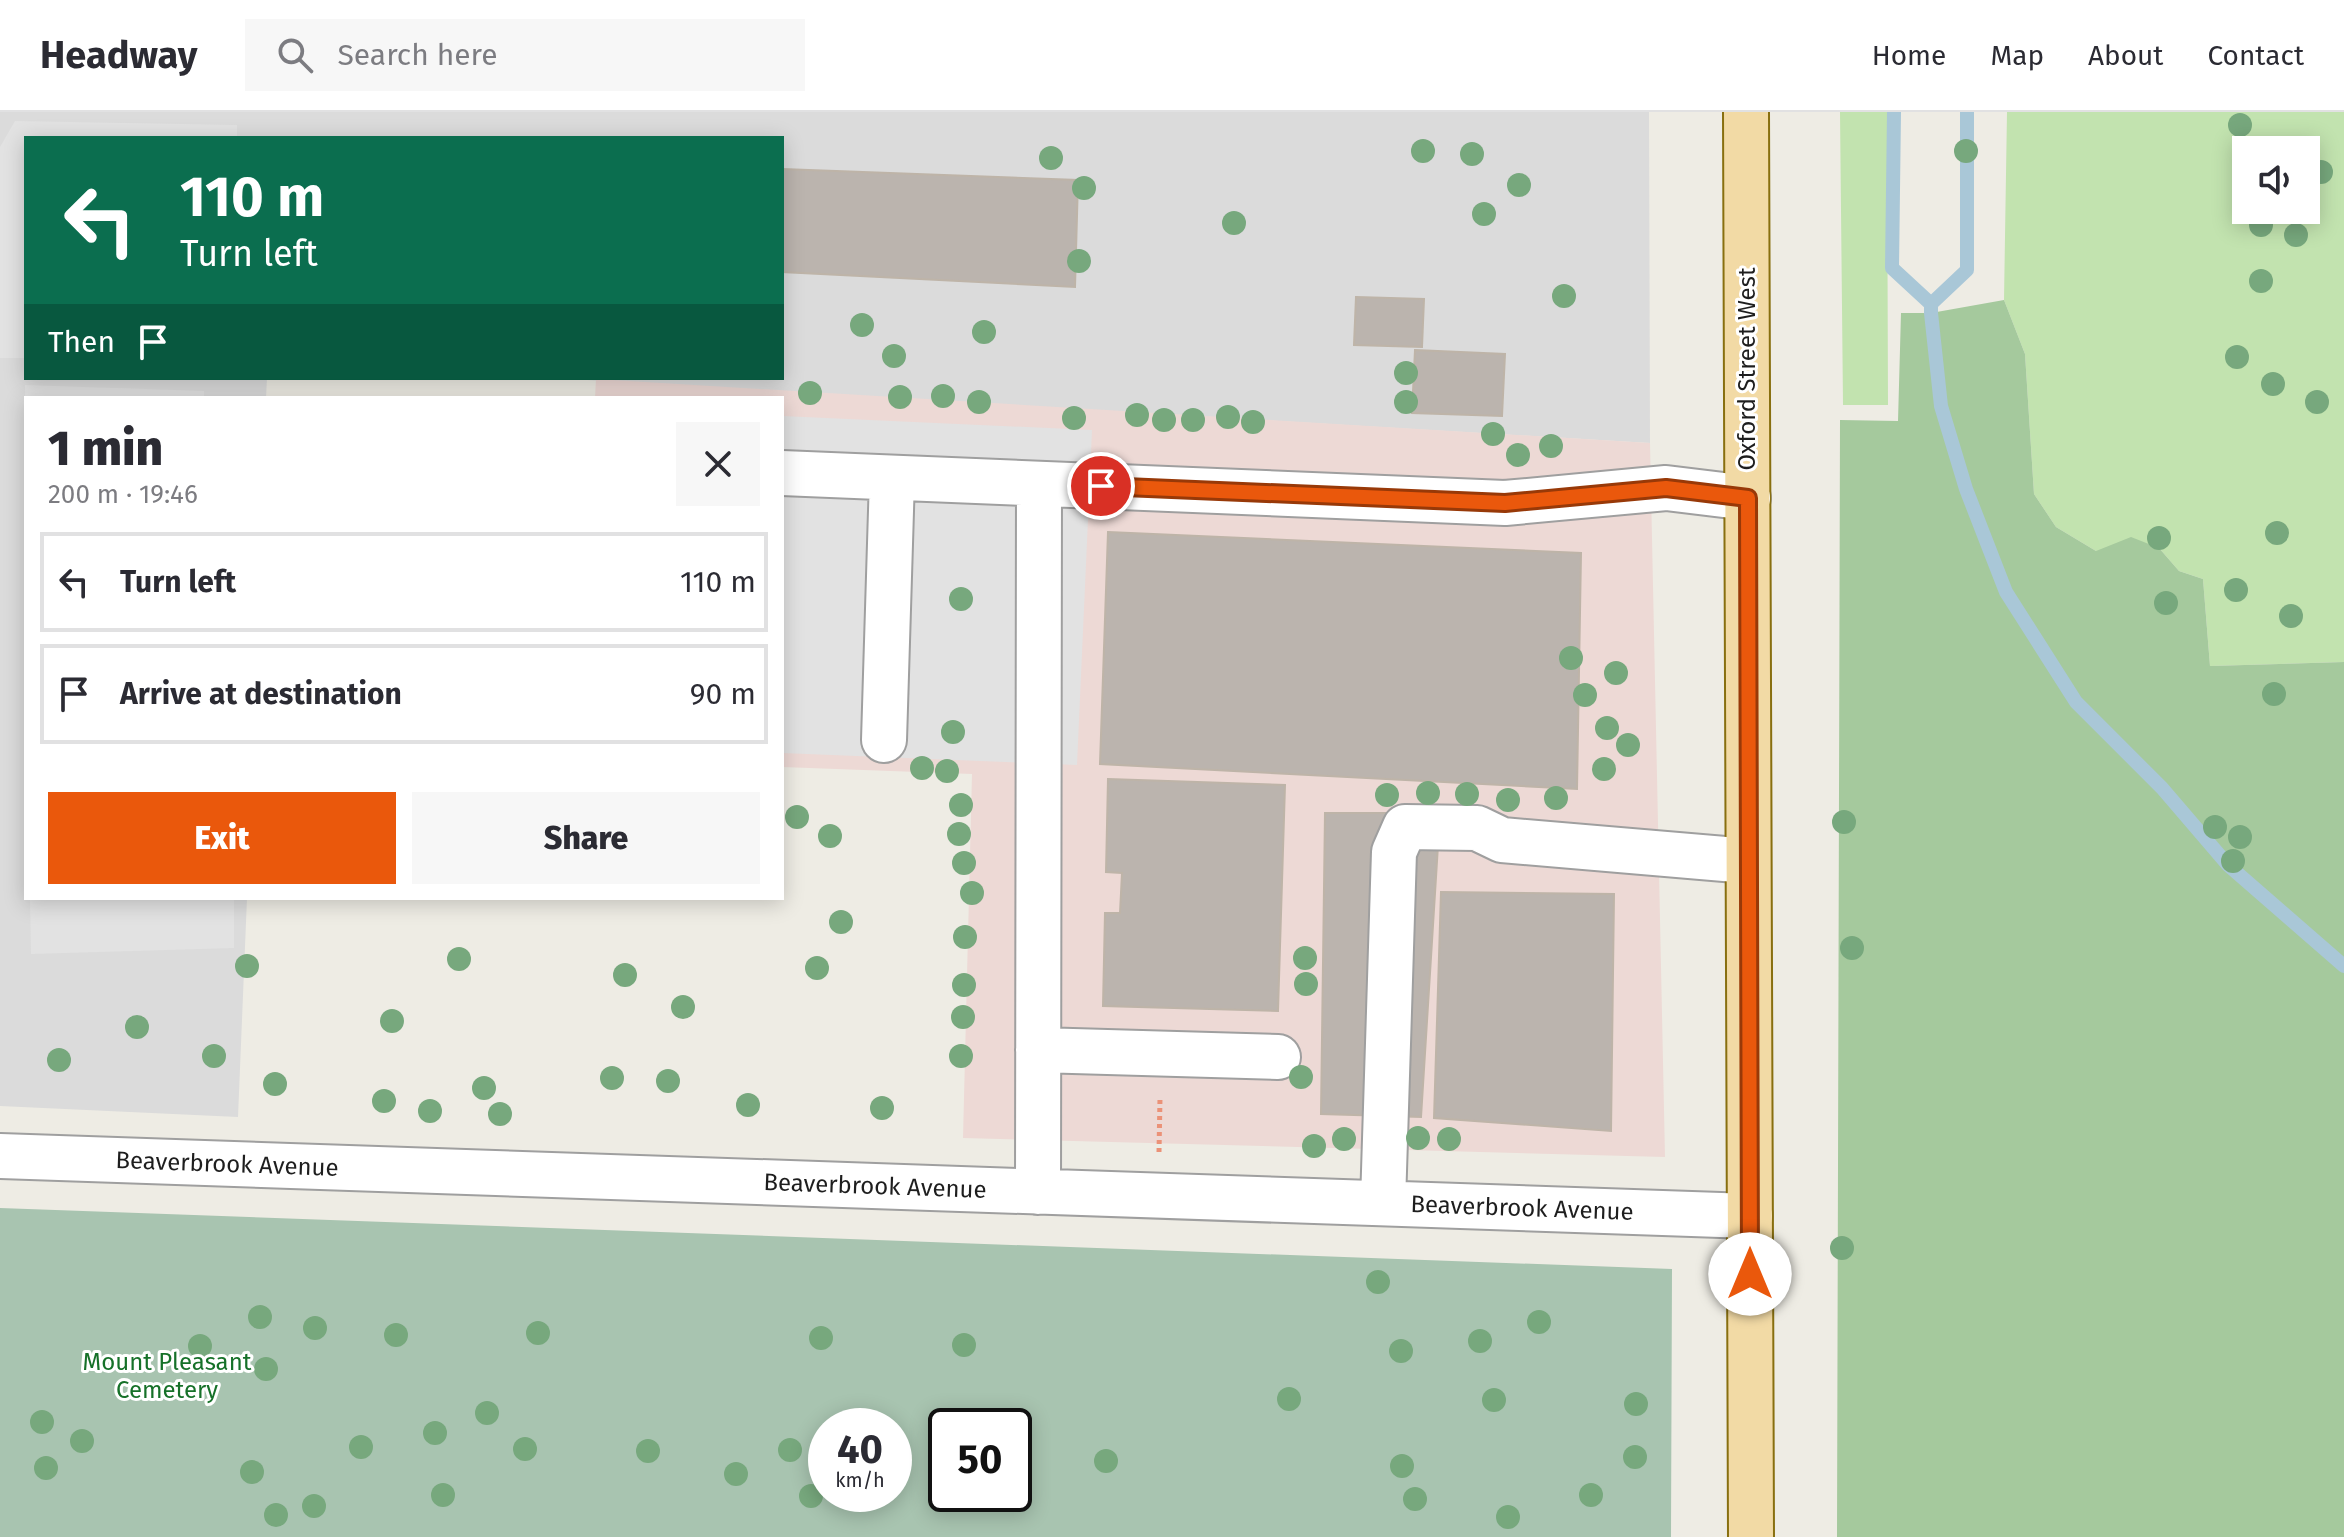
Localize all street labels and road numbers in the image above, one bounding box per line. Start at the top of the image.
street label: Oxford Street West [1733,267,1761,471]
street label: Beaverbrook Avenue [115,1146,339,1182]
street label: Beaverbrook Avenue [763,1168,987,1204]
street label: Beaverbrook Avenue [1410,1190,1634,1226]

